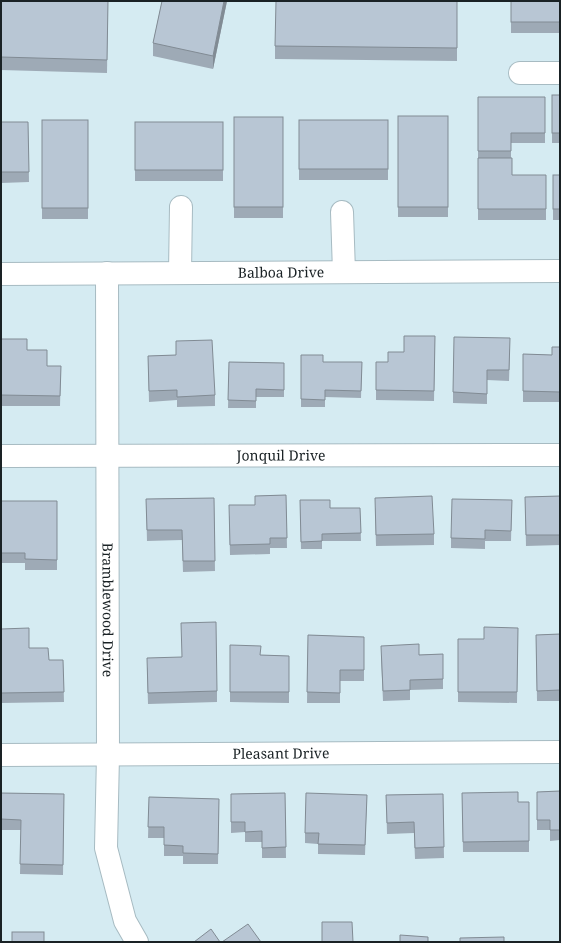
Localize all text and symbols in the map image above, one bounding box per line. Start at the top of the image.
street label: Balboa Drive [238,262,324,282]
street label: Jonquil Drive [235,445,325,465]
street label: Bramblewood Drive [99,543,118,677]
street label: Pleasant Drive [232,743,330,763]

